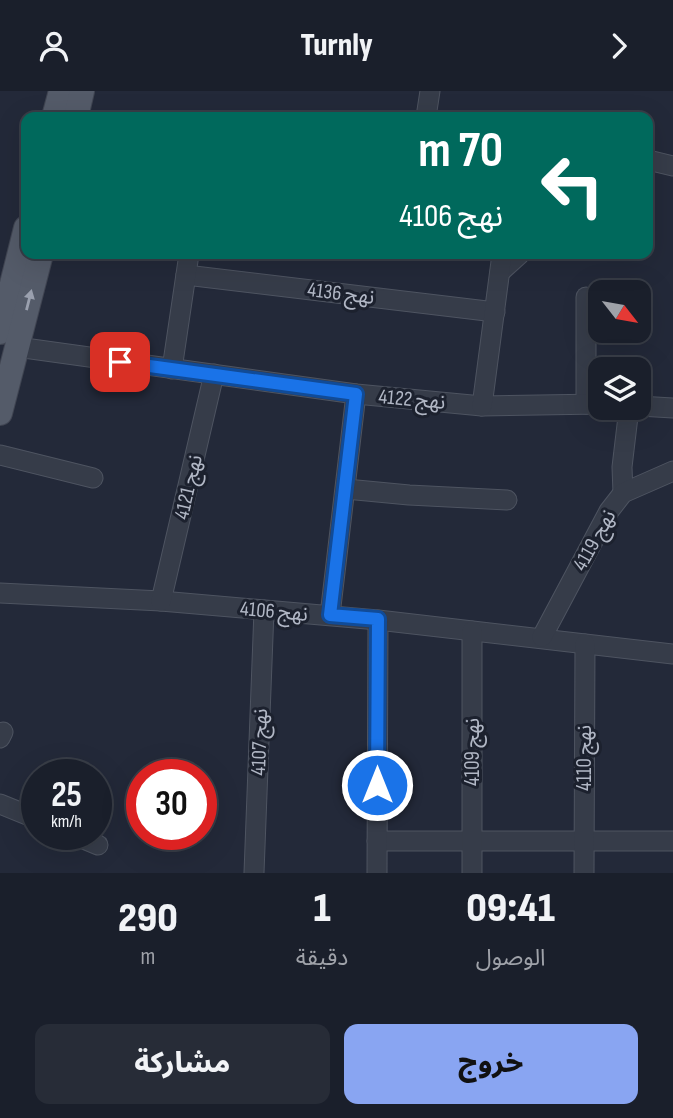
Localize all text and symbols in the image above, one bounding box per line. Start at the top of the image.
text: Turnly [300,26,373,65]
icon: person [35,27,73,65]
icon: forward [600,27,638,65]
text: 70 m [418,122,503,181]
icon: left [527,140,618,231]
text: نهج 4106 [399,197,503,236]
street label: نهج 4136 [306,277,376,312]
north arrow [588,280,651,343]
map controls [588,280,651,420]
one-way arrow [24,289,35,311]
pin [90,332,150,392]
icon: arrive [101,343,139,381]
button: layers [588,357,651,420]
street label: نهج 4122 [377,384,446,417]
street label: نهج 4121 [169,452,210,522]
street label: نهج 4119 [567,505,623,576]
street label: نهج 4106 [239,596,309,629]
street label: نهج 4107 [246,708,275,776]
street label: نهج 4109 [460,718,487,786]
street label: نهج 4110 [572,725,599,791]
position arrow [340,748,414,822]
speed limit sign: 30 [126,759,217,850]
text: 25 [51,774,82,817]
text: km/h [51,811,82,832]
text: 1 [313,883,331,934]
text: 09:41 [466,883,555,934]
text: 290 [118,893,178,944]
text: m [141,943,155,971]
text: دقيقة [296,944,348,972]
text: الوصول [476,944,546,972]
button: مشاركة [35,1024,330,1104]
button: خروج [344,1024,638,1104]

